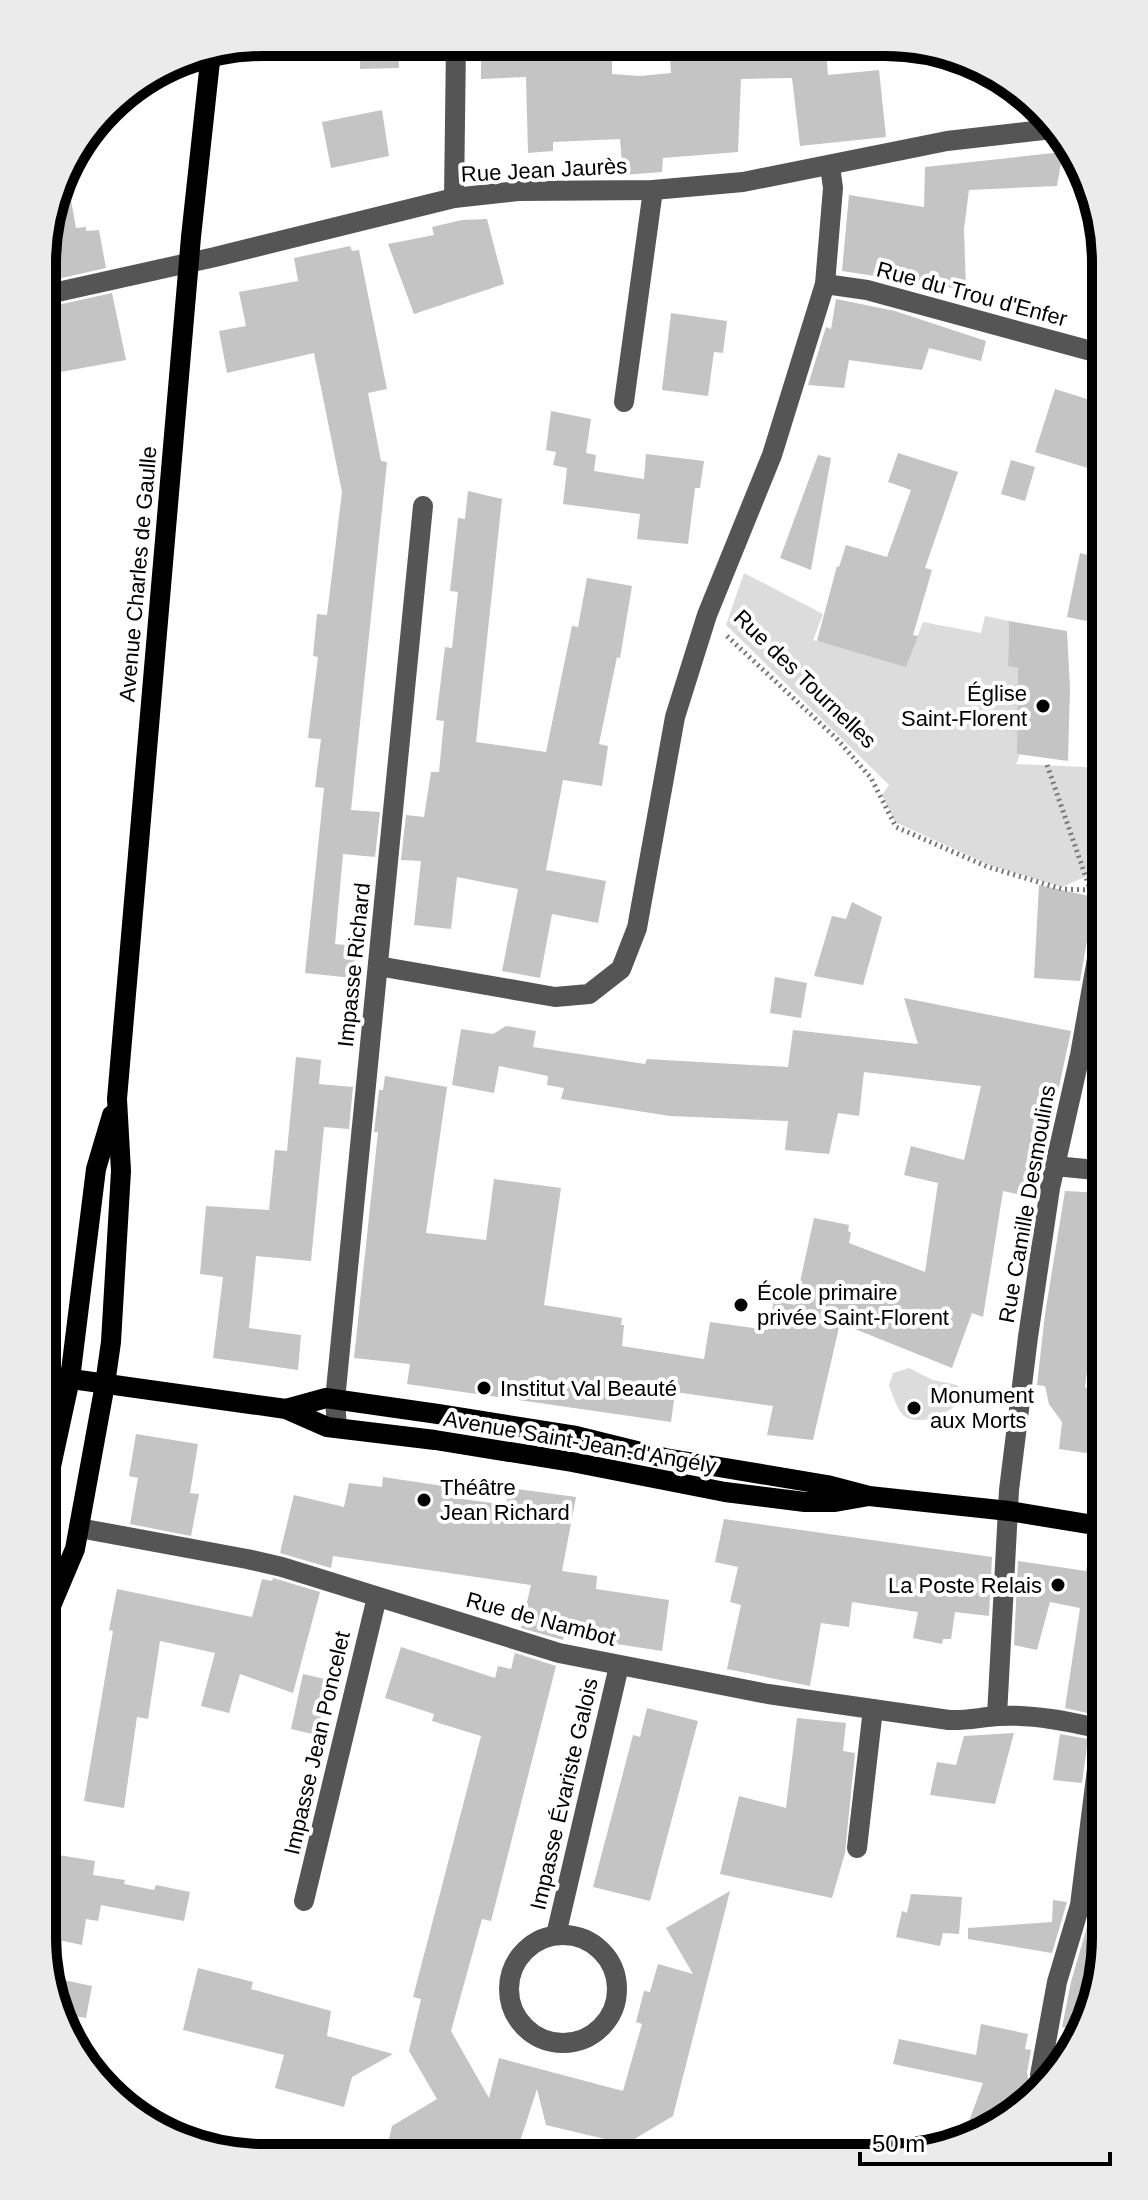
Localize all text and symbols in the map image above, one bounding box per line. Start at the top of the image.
street label: Rue Jean Jaurès [460,153,628,187]
street label: Rue du Trou d'Enfer [874,257,1070,331]
street label: Avenue Charles de Gaulle [114,445,162,703]
street label: Rue des Tournelles [729,605,881,753]
place label: Église Saint-Florent [901,681,1027,731]
marker: Église Saint-Florent [1034,697,1052,715]
street label: Impasse Richard [333,882,375,1048]
street label: Rue Camille Desmoulins [994,1083,1060,1325]
place label: École primaire privée Saint-Florent [757,1280,949,1330]
marker: École primaire privée Saint-Florent [732,1296,750,1314]
place label: Institut Val Beauté [500,1376,677,1401]
marker: Institut Val Beauté [475,1379,493,1397]
place label: Monument aux Morts [930,1383,1034,1433]
marker: Monument aux Morts [905,1399,923,1417]
street label: Avenue Saint-Jean-d'Angély [442,1406,718,1478]
place label: Théâtre Jean Richard [440,1475,570,1525]
marker: Théâtre Jean Richard [415,1491,433,1509]
place label: La Poste Relais [888,1573,1042,1598]
marker: La Poste Relais [1049,1576,1067,1594]
street label: Rue de Nambot [463,1587,619,1651]
street label: Impasse Jean Poncelet [279,1629,355,1857]
street label: Impasse Évariste Galois [525,1676,603,1912]
scale bar [860,2116,1110,2166]
text: 50 m [872,2130,925,2157]

